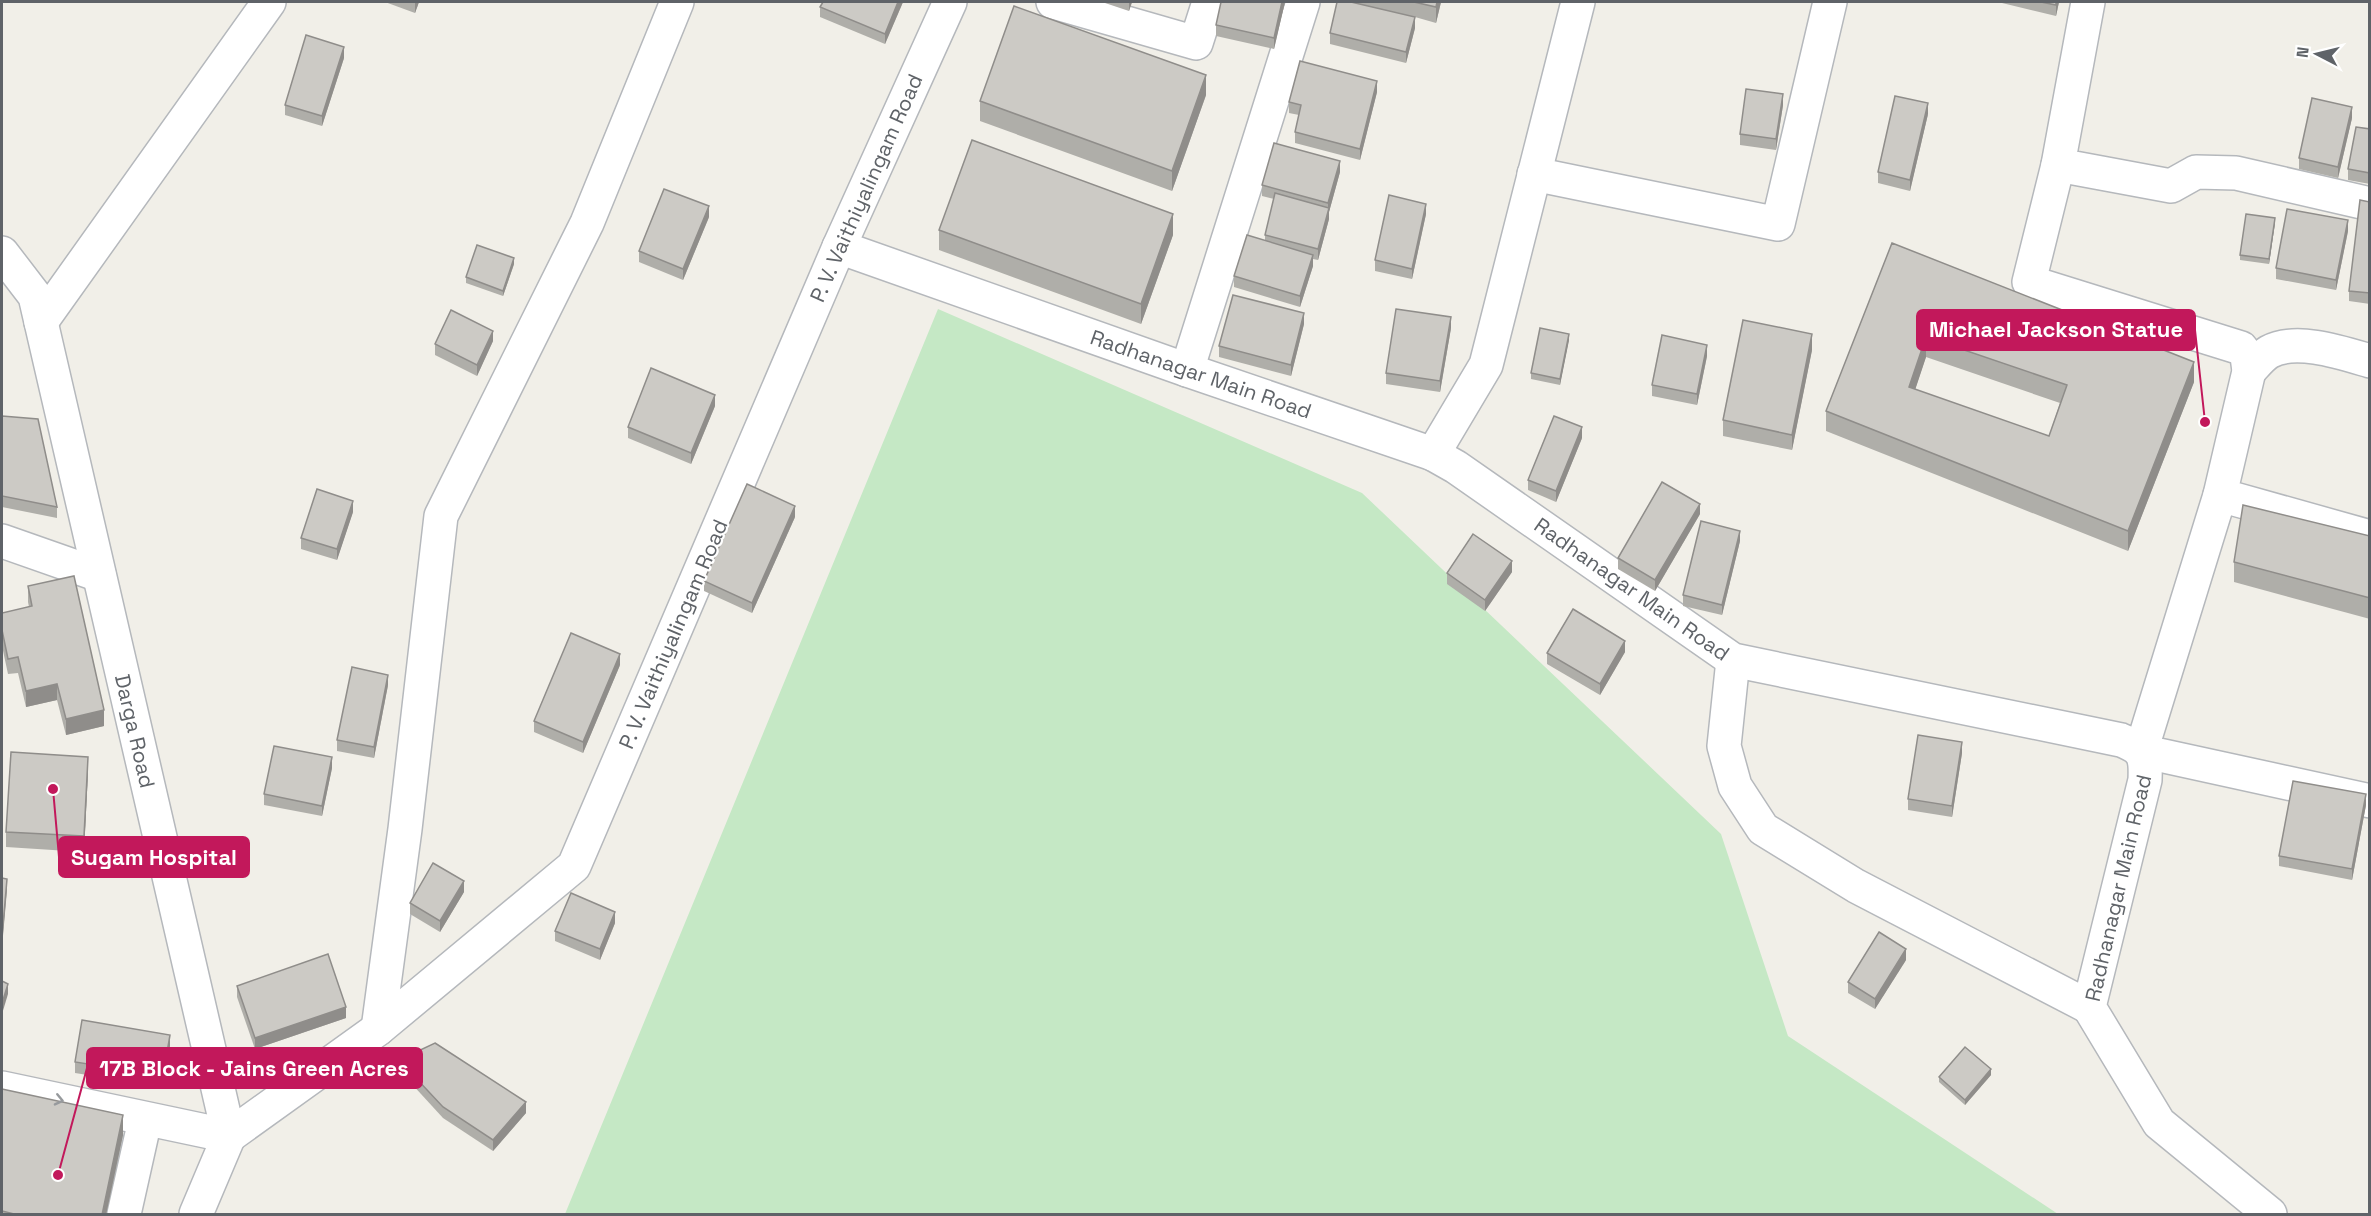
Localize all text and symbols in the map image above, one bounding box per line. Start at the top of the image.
north arrow [2287,24,2347,84]
text: N [2292,46,2314,59]
street label: P. V. Vaithiyalingam Road [803,70,929,306]
callout: Michael Jackson Statue [1917,310,2195,350]
text: Michael Jackson Statue [1929,315,2183,343]
street label: Radhanagar Main Road [1087,323,1315,425]
street label: Radhanagar Main Road [1529,511,1735,667]
street label: P. V. Vaithiyalingam Road [612,515,734,753]
street label: Darga Road [109,671,161,791]
street label: Radhanagar Main Road [2079,772,2157,1004]
callout: Sugam Hospital [59,837,249,877]
text: Sugam Hospital [71,843,237,871]
callout: 17B Block - Jains Green Acres [87,1048,422,1088]
text: 17B Block - Jains Green Acres [99,1054,409,1082]
one-way arrow [53,1093,63,1106]

